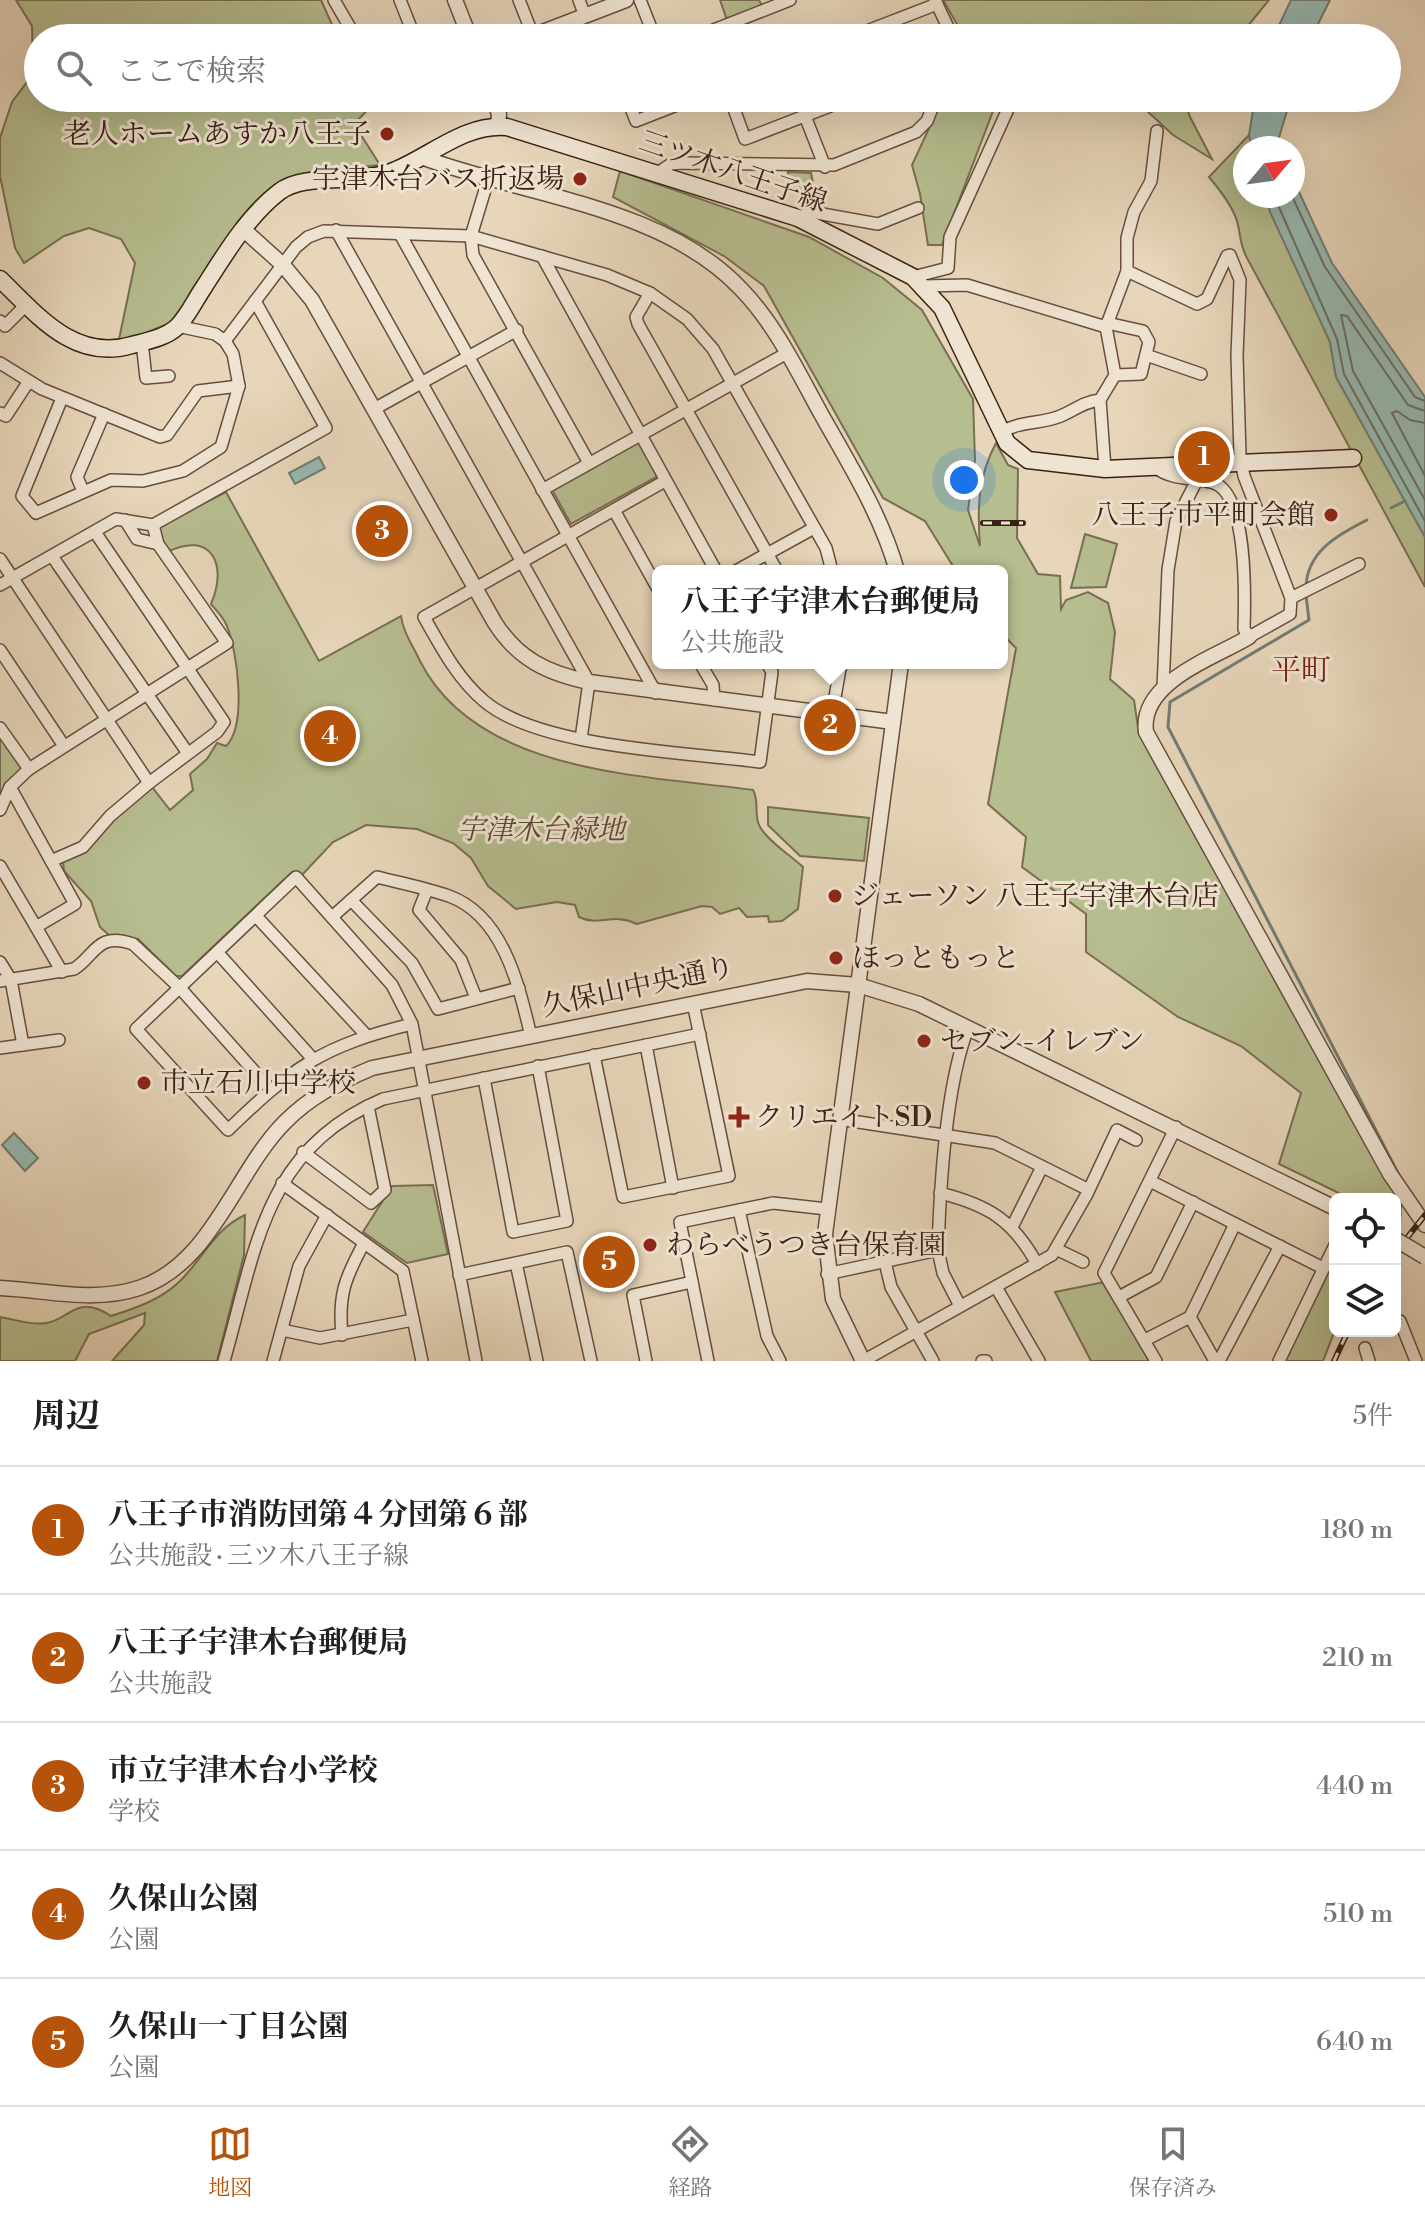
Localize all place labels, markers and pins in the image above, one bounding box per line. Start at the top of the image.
place label: 老人ホームあすか八王子 [63,117,371,152]
marker: 老人ホームあすか八王子 [378,125,396,143]
place label: 宇津木台バス折返場 [312,162,564,197]
marker: 宇津木台バス折返場 [571,170,589,188]
pin: 1 [1178,427,1230,487]
place label: 八王子市平町会館 [1091,498,1315,533]
pin: 3 [356,501,408,561]
marker: 八王子市平町会館 [1322,506,1340,524]
pin: 2 [804,695,856,755]
pin: 4 [304,706,356,766]
place label: ジェーソン 八王子宇津木台店 [851,879,1219,914]
marker: ジェーソン 八王子宇津木台店 [826,887,844,905]
place label: ほっともっと [852,941,1020,976]
marker: ほっともっと [827,949,845,967]
place label: セブン-イレブン [940,1024,1145,1059]
marker: セブン-イレブン [915,1032,933,1050]
place label: 市立石川中学校 [160,1066,356,1101]
marker: 市立石川中学校 [135,1074,153,1092]
place label: クリエイトSD [755,1100,932,1135]
marker: クリエイトSD [730,1108,748,1126]
place label: わらべうつき台保育園 [666,1228,946,1263]
pin: 5 [583,1232,635,1292]
marker: わらべうつき台保育園 [641,1236,659,1254]

